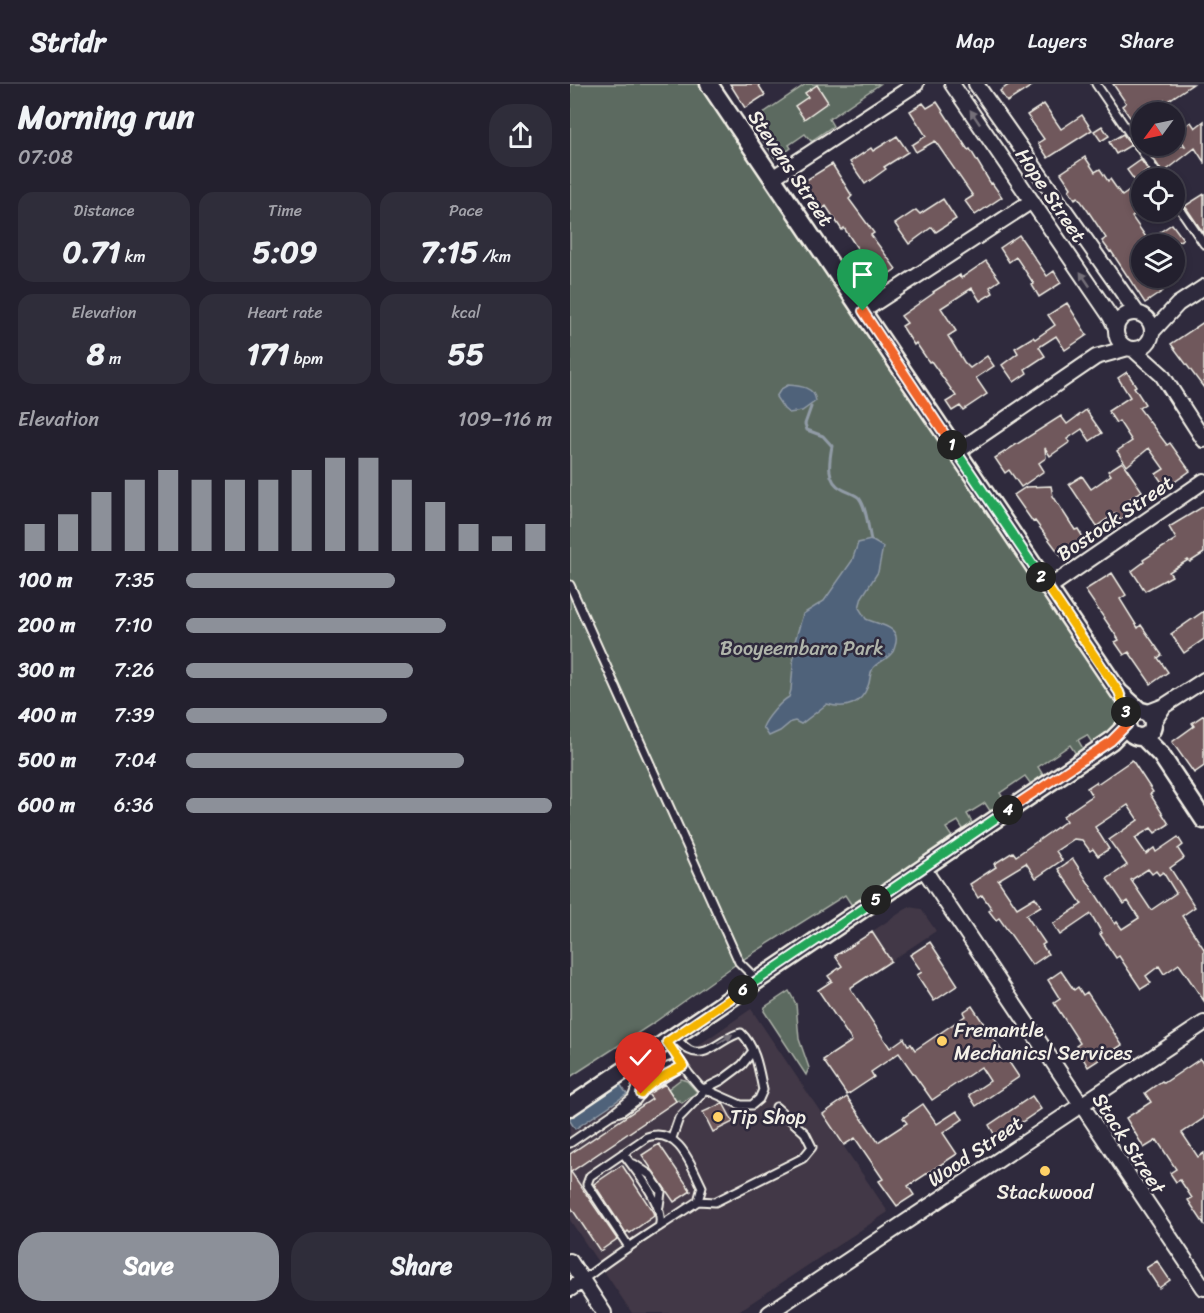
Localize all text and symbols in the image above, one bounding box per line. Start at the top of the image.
text: Stridr [30,17,105,66]
text: Map [956,22,995,60]
text: Layers [1028,22,1087,60]
text: Share [1120,22,1174,60]
text: Morning run [18,88,194,146]
street label: Stevens Street [738,102,843,234]
north arrow [1131,102,1185,156]
map controls [1131,102,1185,288]
button: share [489,104,552,167]
one-way arrow [969,110,981,126]
text: 07:08 [18,140,73,175]
street label: Hope Street [1006,141,1096,250]
button: locate [1131,168,1185,222]
text: Distance [74,196,134,225]
text: Time [268,196,302,225]
text: Pace [449,196,483,225]
text: 0.71 [63,225,121,279]
text: 5:09 [253,225,317,279]
text: 7:15 [421,225,478,279]
button: layers [1131,234,1185,288]
text: km [121,242,145,271]
text: /km [478,242,511,271]
pin [837,249,888,311]
icon: arrive [846,258,879,291]
one-way arrow [1079,271,1091,287]
text: Elevation [72,298,136,327]
text: Heart rate [247,298,323,327]
text: kcal [451,298,481,327]
text: 8 [87,327,105,381]
text: 171 [247,327,290,381]
text: 55 [448,327,484,381]
text: m [105,344,121,373]
text: bpm [290,344,323,373]
text: Elevation [18,402,99,437]
text: 109–116 m [458,402,552,437]
pin: 1 [937,430,967,460]
text: 1 [949,430,955,459]
street label: Bostock Street [1049,466,1181,571]
pin: 2 [1026,562,1056,592]
text: 2 [1036,562,1046,591]
text: 100 m [18,563,72,598]
text: 7:35 [114,563,155,598]
text: 200 m [18,608,75,643]
text: 7:10 [114,608,153,643]
park label: Booyeembara Park [720,631,884,666]
text: 300 m [18,653,75,688]
text: 7:26 [114,653,154,688]
pin: 3 [1111,697,1141,727]
text: 3 [1122,697,1130,726]
text: 400 m [18,698,76,733]
text: 7:39 [114,698,155,733]
text: 500 m [18,743,76,778]
text: 7:04 [114,743,157,778]
text: 600 m [18,788,75,823]
text: 6:36 [114,788,154,823]
pin: 4 [993,795,1023,825]
text: 4 [1003,795,1013,824]
pin: 5 [861,885,891,915]
text: 5 [871,885,881,914]
pin: 6 [728,975,758,1005]
text: 6 [738,975,748,1004]
place label: Fremantle Mechanicsl Services [954,1013,1133,1071]
pin [615,1032,666,1094]
one-way arrow [717,1034,733,1045]
marker: Fremantle Mechanicsl Services [935,1034,949,1048]
icon: check [624,1041,657,1074]
street label: Stack Street [1083,1085,1175,1202]
place label: Tip Shop [730,1100,807,1135]
street label: Wood Street [920,1106,1031,1197]
marker: Tip Shop [711,1110,725,1124]
marker: Stackwood [1038,1164,1052,1178]
place label: Stackwood [997,1175,1095,1210]
button: Save [18,1232,279,1301]
button: Share [291,1232,552,1301]

